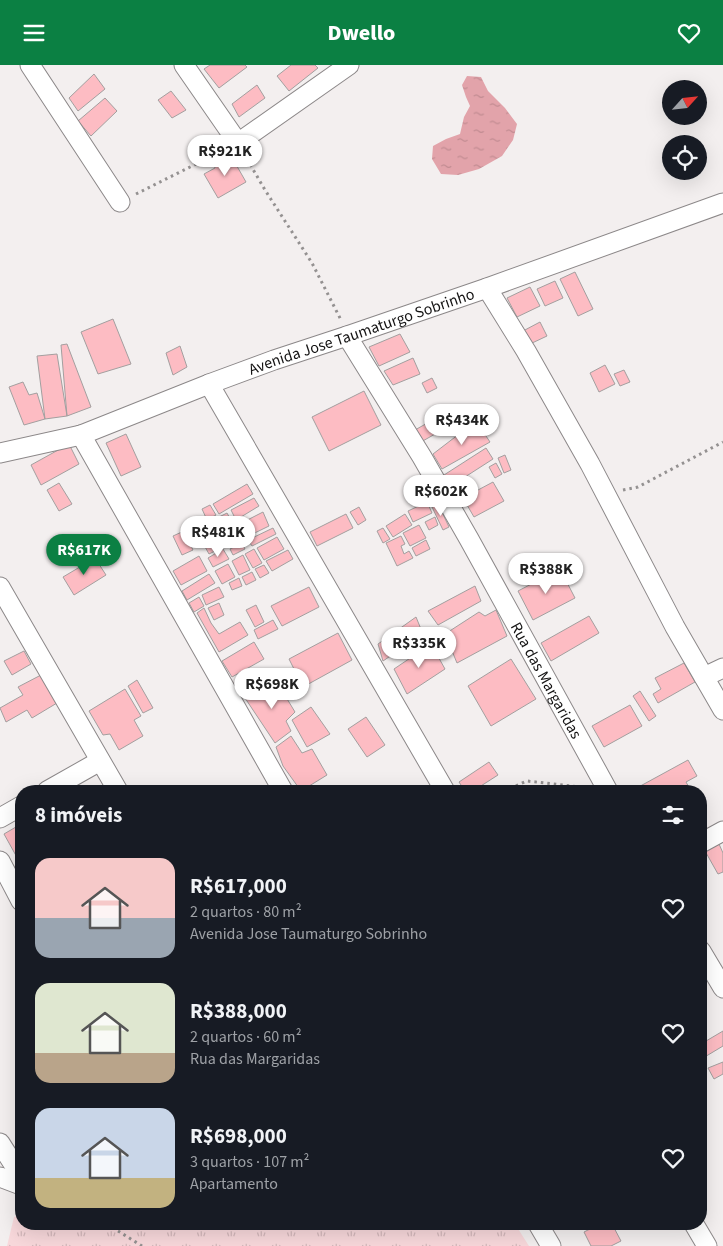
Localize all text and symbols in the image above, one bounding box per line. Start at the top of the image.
text: Dwello [328,17,395,49]
icon: menu [20,19,48,47]
icon: heart [675,19,703,47]
north arrow [662,80,708,125]
map controls [662,80,707,180]
pin: R$921K [184,135,266,177]
button: locate [662,135,707,180]
text: R$921K [198,140,252,162]
street label: Avenida Jose Taumaturgo Sobrinho [245,283,477,381]
pin: R$434K [421,403,503,446]
text: R$434K [435,409,489,431]
pin: R$602K [400,475,482,517]
text: R$602K [414,480,468,502]
pin: R$481K [177,515,259,558]
text: R$481K [191,521,245,543]
pin: R$617K [43,533,125,576]
text: R$617K [57,539,111,561]
pin: R$388K [505,553,587,595]
text: R$388K [519,558,573,580]
street label: Rua das Margaridas [505,618,587,743]
pin: R$335K [378,627,460,669]
text: R$335K [392,632,446,654]
pin: R$698K [231,667,313,710]
text: R$698K [245,673,299,695]
text: 8 imóveis [35,800,122,830]
icon: filters [659,801,687,829]
text: R$617,000 [190,871,287,901]
icon: home [75,878,135,938]
icon: heart [659,894,687,922]
text: 2 quartos · 80 m² [190,901,302,923]
text: Avenida Jose Taumaturgo Sobrinho [190,923,427,945]
text: R$388,000 [190,996,287,1026]
icon: home [75,1003,135,1063]
icon: heart [659,1019,687,1047]
text: 2 quartos · 60 m² [190,1026,302,1048]
text: Rua das Margaridas [190,1048,320,1070]
text: R$698,000 [190,1121,287,1151]
icon: home [75,1128,135,1188]
icon: heart [659,1144,687,1172]
text: 3 quartos · 107 m² [190,1151,309,1173]
text: Apartamento [190,1173,278,1195]

